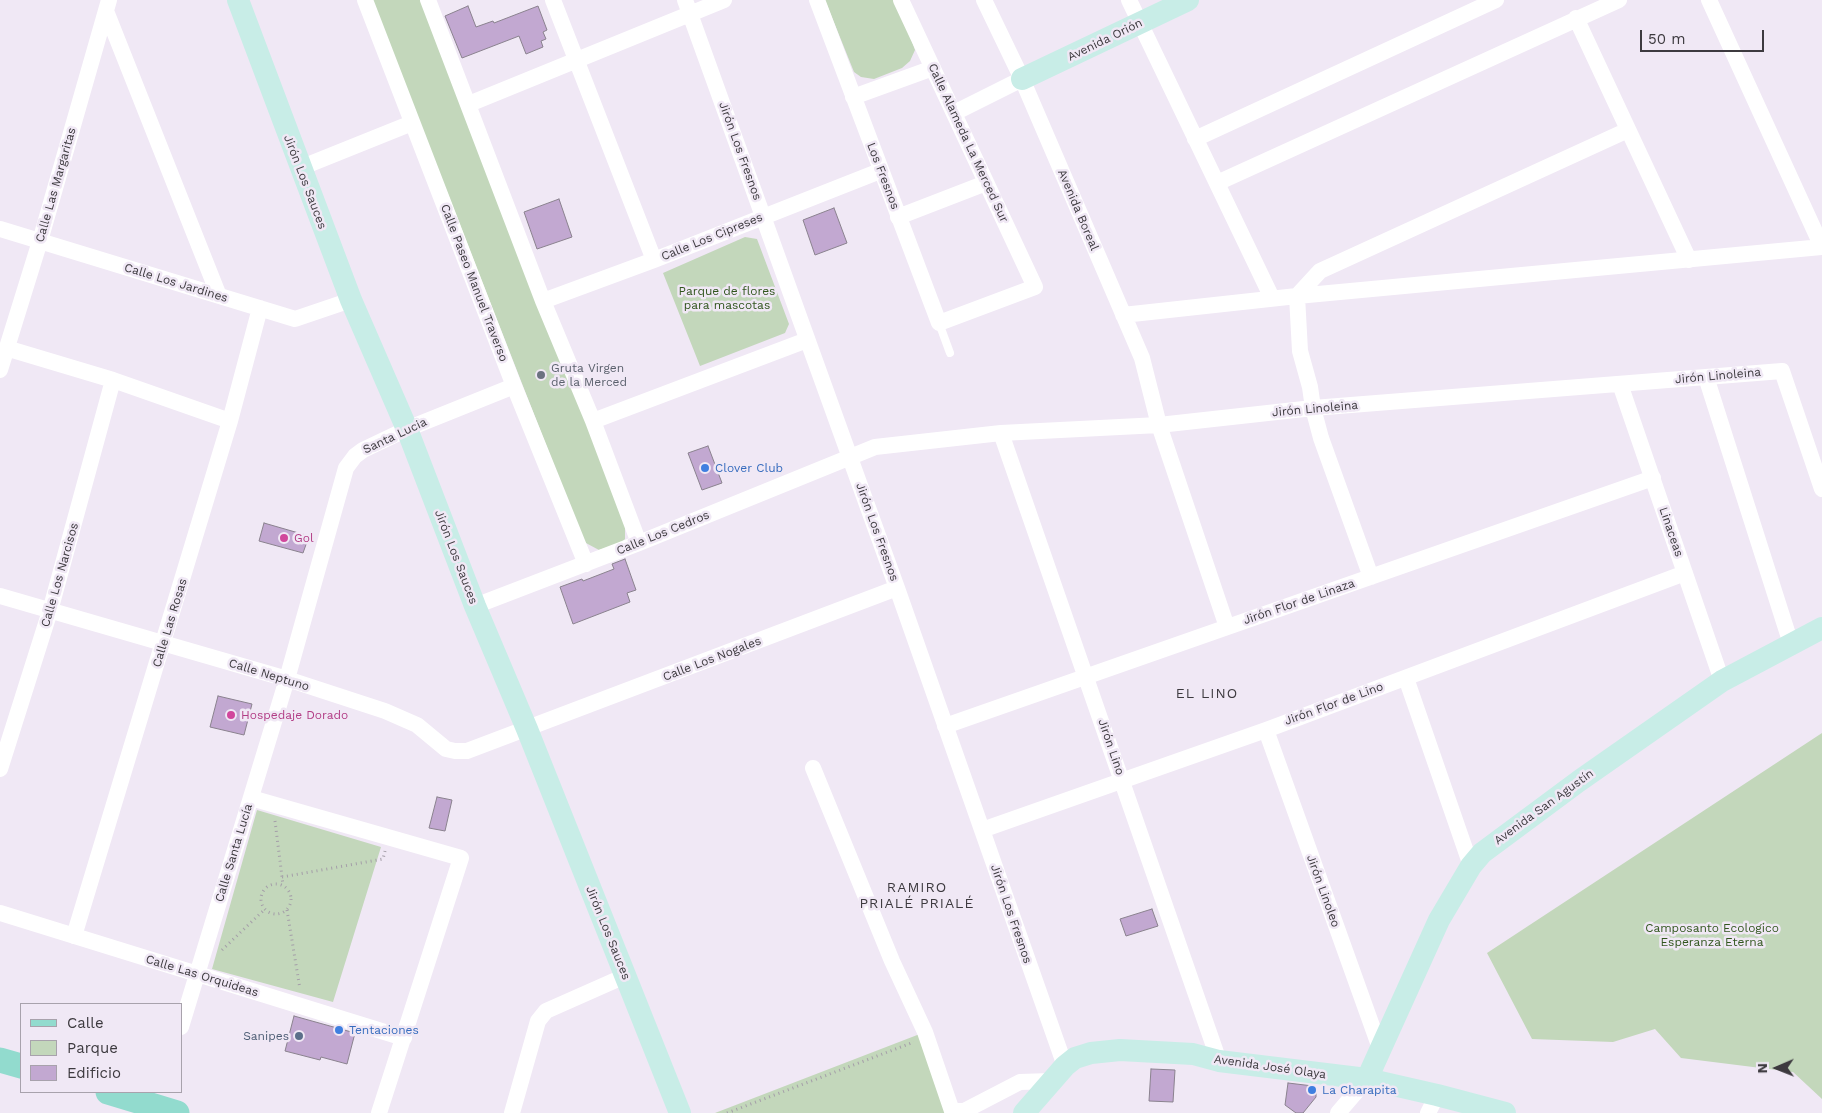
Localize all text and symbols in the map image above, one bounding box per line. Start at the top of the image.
street label: Avenida Orión [1065,16,1145,64]
scale bar [1642,20,1766,52]
text: 50 m [1648,30,1685,48]
street label: Calle Alameda La Merced Sur [925,61,1011,225]
street label: Jirón Los Fresnos [716,100,764,202]
street label: Calle Las Margaritas [33,126,79,244]
street label: Jirón Los Sauces [280,133,330,231]
street label: Los Fresnos [864,141,902,211]
street label: Avenida Boreal [1054,167,1102,253]
street label: Calle Paseo Manuel Traverso [437,202,511,364]
street label: Calle Los Cipreses [659,210,765,264]
street label: Calle Los Jardines [123,260,229,306]
park label: Parque de flores para mascotas [679,284,775,312]
place label: Gruta Virgen de la Merced [551,361,627,389]
street label: Jirón Linoleina [1674,365,1762,387]
marker: Gruta Virgen de la Merced [535,369,547,381]
street label: Jirón Linoleina [1271,398,1359,420]
street label: Santa Lucia [361,415,429,457]
place label: Clover Club [715,461,783,475]
marker: Clover Club [699,462,711,474]
street label: Jirón Los Fresnos [853,481,901,583]
street label: Linaceas [1656,505,1686,559]
street label: Jirón Los Sauces [431,508,481,606]
street label: Calle Los Cedros [614,508,712,558]
street label: Calle Los Narcisos [38,521,82,629]
place label: Gol [294,531,314,545]
marker: Gol [278,532,290,544]
street label: Jirón Flor de Linaza [1241,576,1357,628]
street label: Calle Las Rosas [150,577,190,669]
street label: Calle Los Nogales [661,634,763,684]
street label: Calle Neptuno [227,656,311,694]
street label: Jirón Flor de Lino [1283,679,1385,729]
district label: EL LINO [1175,686,1239,702]
place label: Hospedaje Dorado [241,708,348,722]
marker: Hospedaje Dorado [225,709,237,721]
street label: Jirón Lino [1095,717,1127,777]
street label: Avenida San Agustín [1492,766,1596,848]
street label: Calle Santa Lucía [212,802,256,904]
street label: Jirón Linoleo [1303,853,1343,929]
street label: Jirón Los Fresnos [987,863,1035,965]
district label: RAMIRO PRIALÉ PRIALÉ [858,880,976,912]
street label: Jirón Los Sauces [583,884,633,982]
park label: Camposanto Ecologico Esperanza Eterna [1645,921,1779,949]
street label: Calle Las Orquideas [144,952,260,1000]
legend [20,1003,182,1093]
text: Calle [67,1014,104,1032]
place label: Tentaciones [349,1023,419,1037]
marker: Tentaciones [333,1024,345,1036]
place label: Sanipes [243,1029,289,1043]
marker: Sanipes [293,1030,305,1042]
text: Parque [67,1039,118,1057]
north arrow [1752,1043,1802,1093]
street label: Avenida José Olaya [1213,1052,1327,1082]
text: N [1754,1063,1770,1074]
text: Edificio [67,1064,121,1082]
place label: La Charapita [1322,1083,1397,1097]
marker: La Charapita [1306,1084,1318,1096]

